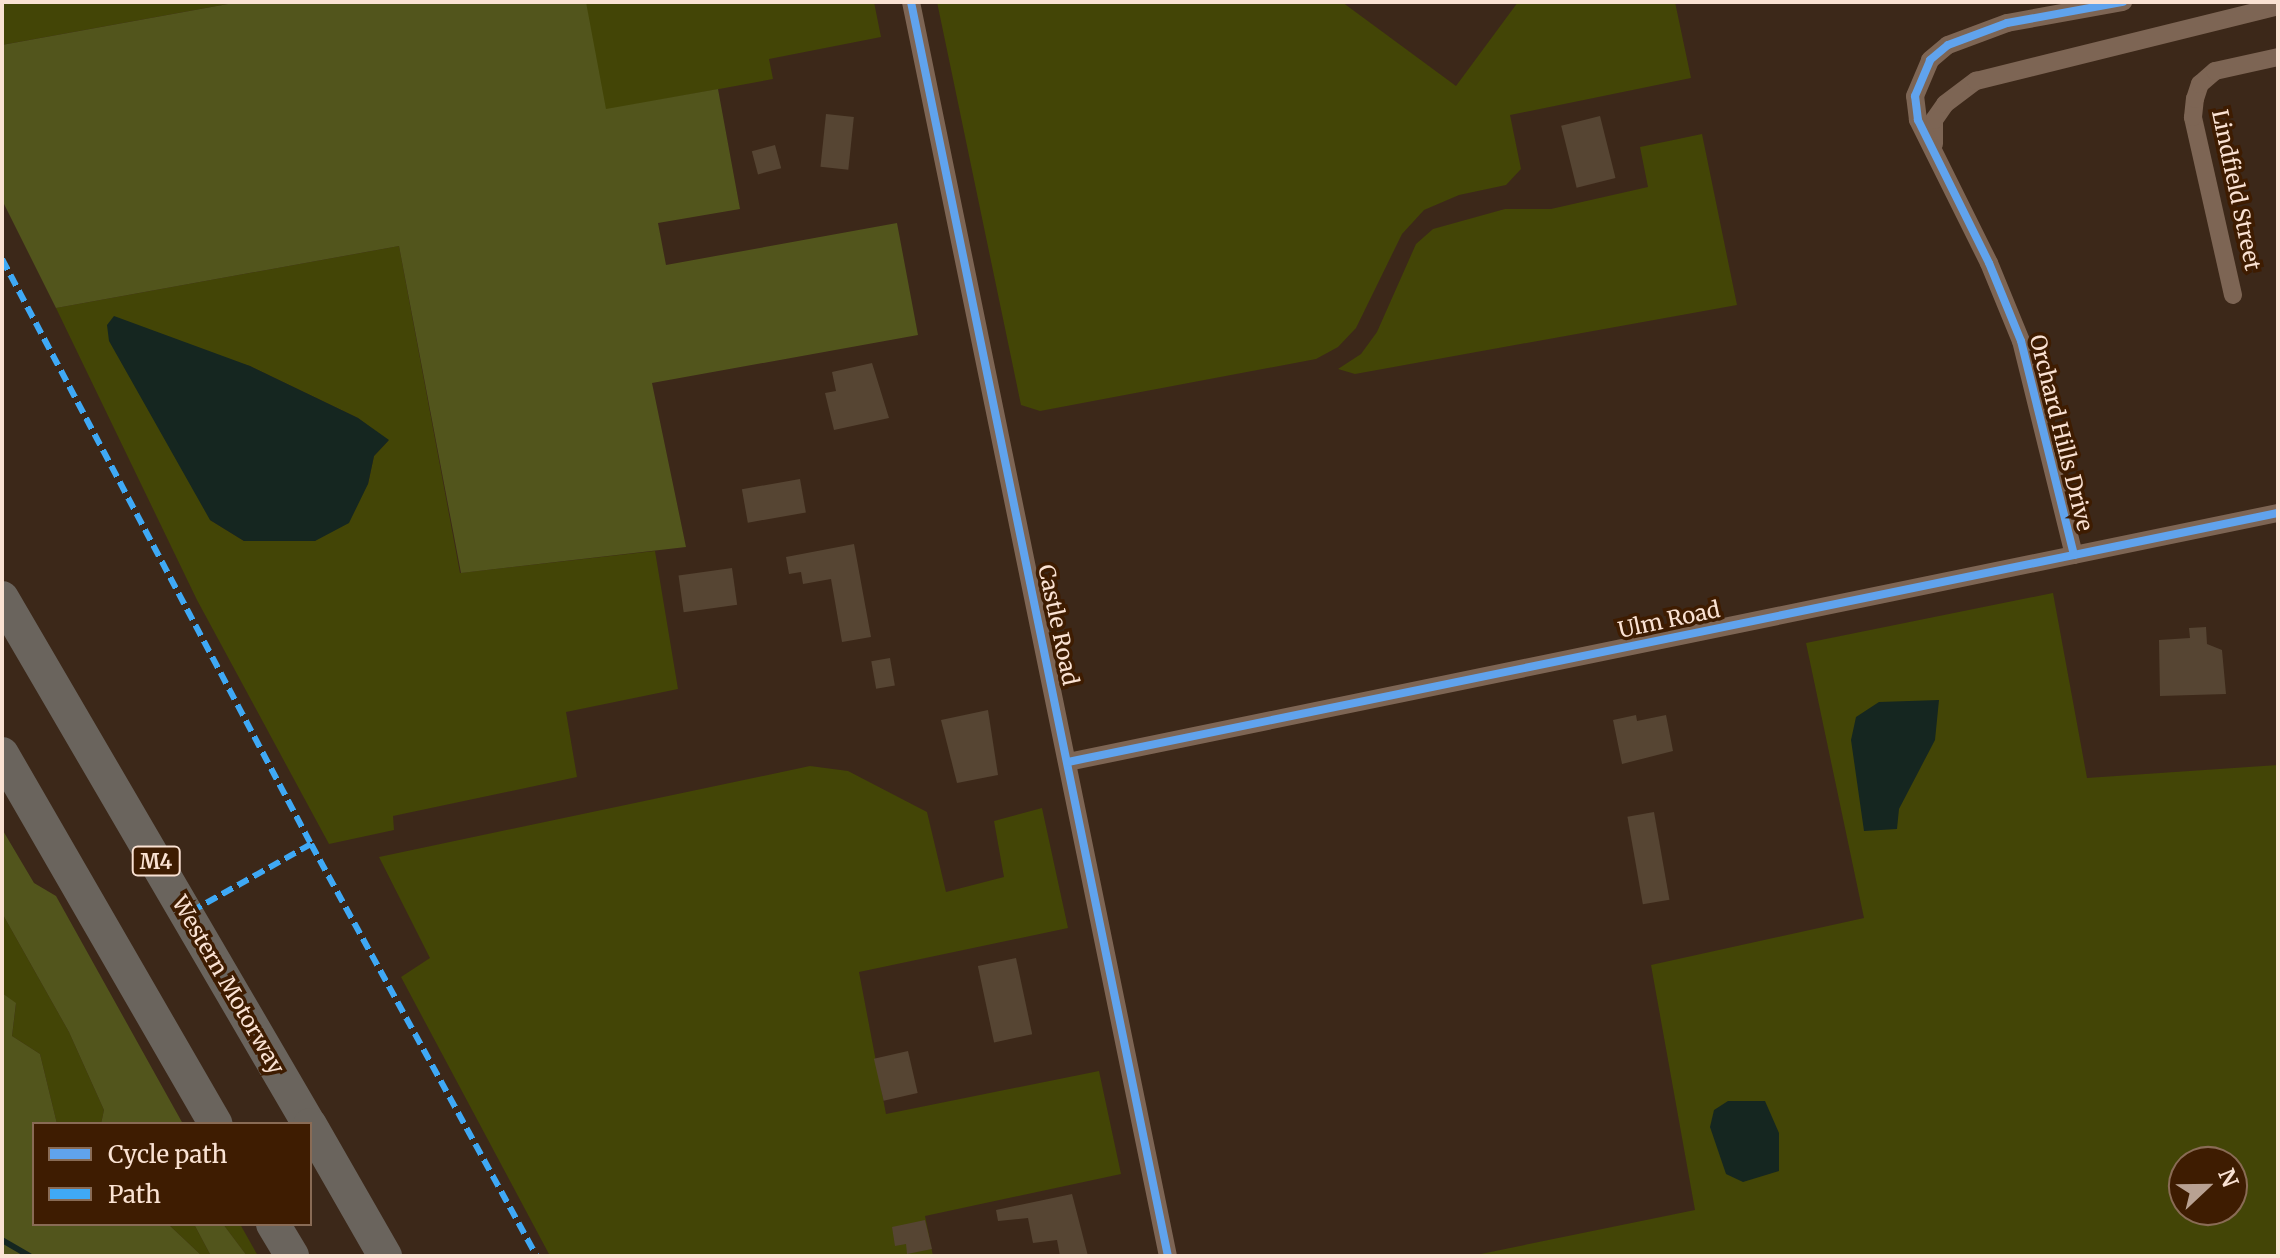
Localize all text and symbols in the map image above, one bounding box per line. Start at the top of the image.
street label: Lindfield Street [2206,107,2266,273]
street label: Orchard Hills Drive [2024,332,2098,534]
street label: Castle Road [1032,562,1084,688]
street label: Ulm Road [1616,596,1722,644]
road number: M4 [130,845,182,877]
street label: Western Motorway [166,891,290,1079]
legend [32,1122,312,1226]
text: Cycle path [108,1139,227,1170]
north arrow [2168,1146,2248,1226]
text: N [2212,1164,2245,1191]
text: Path [108,1179,161,1210]

